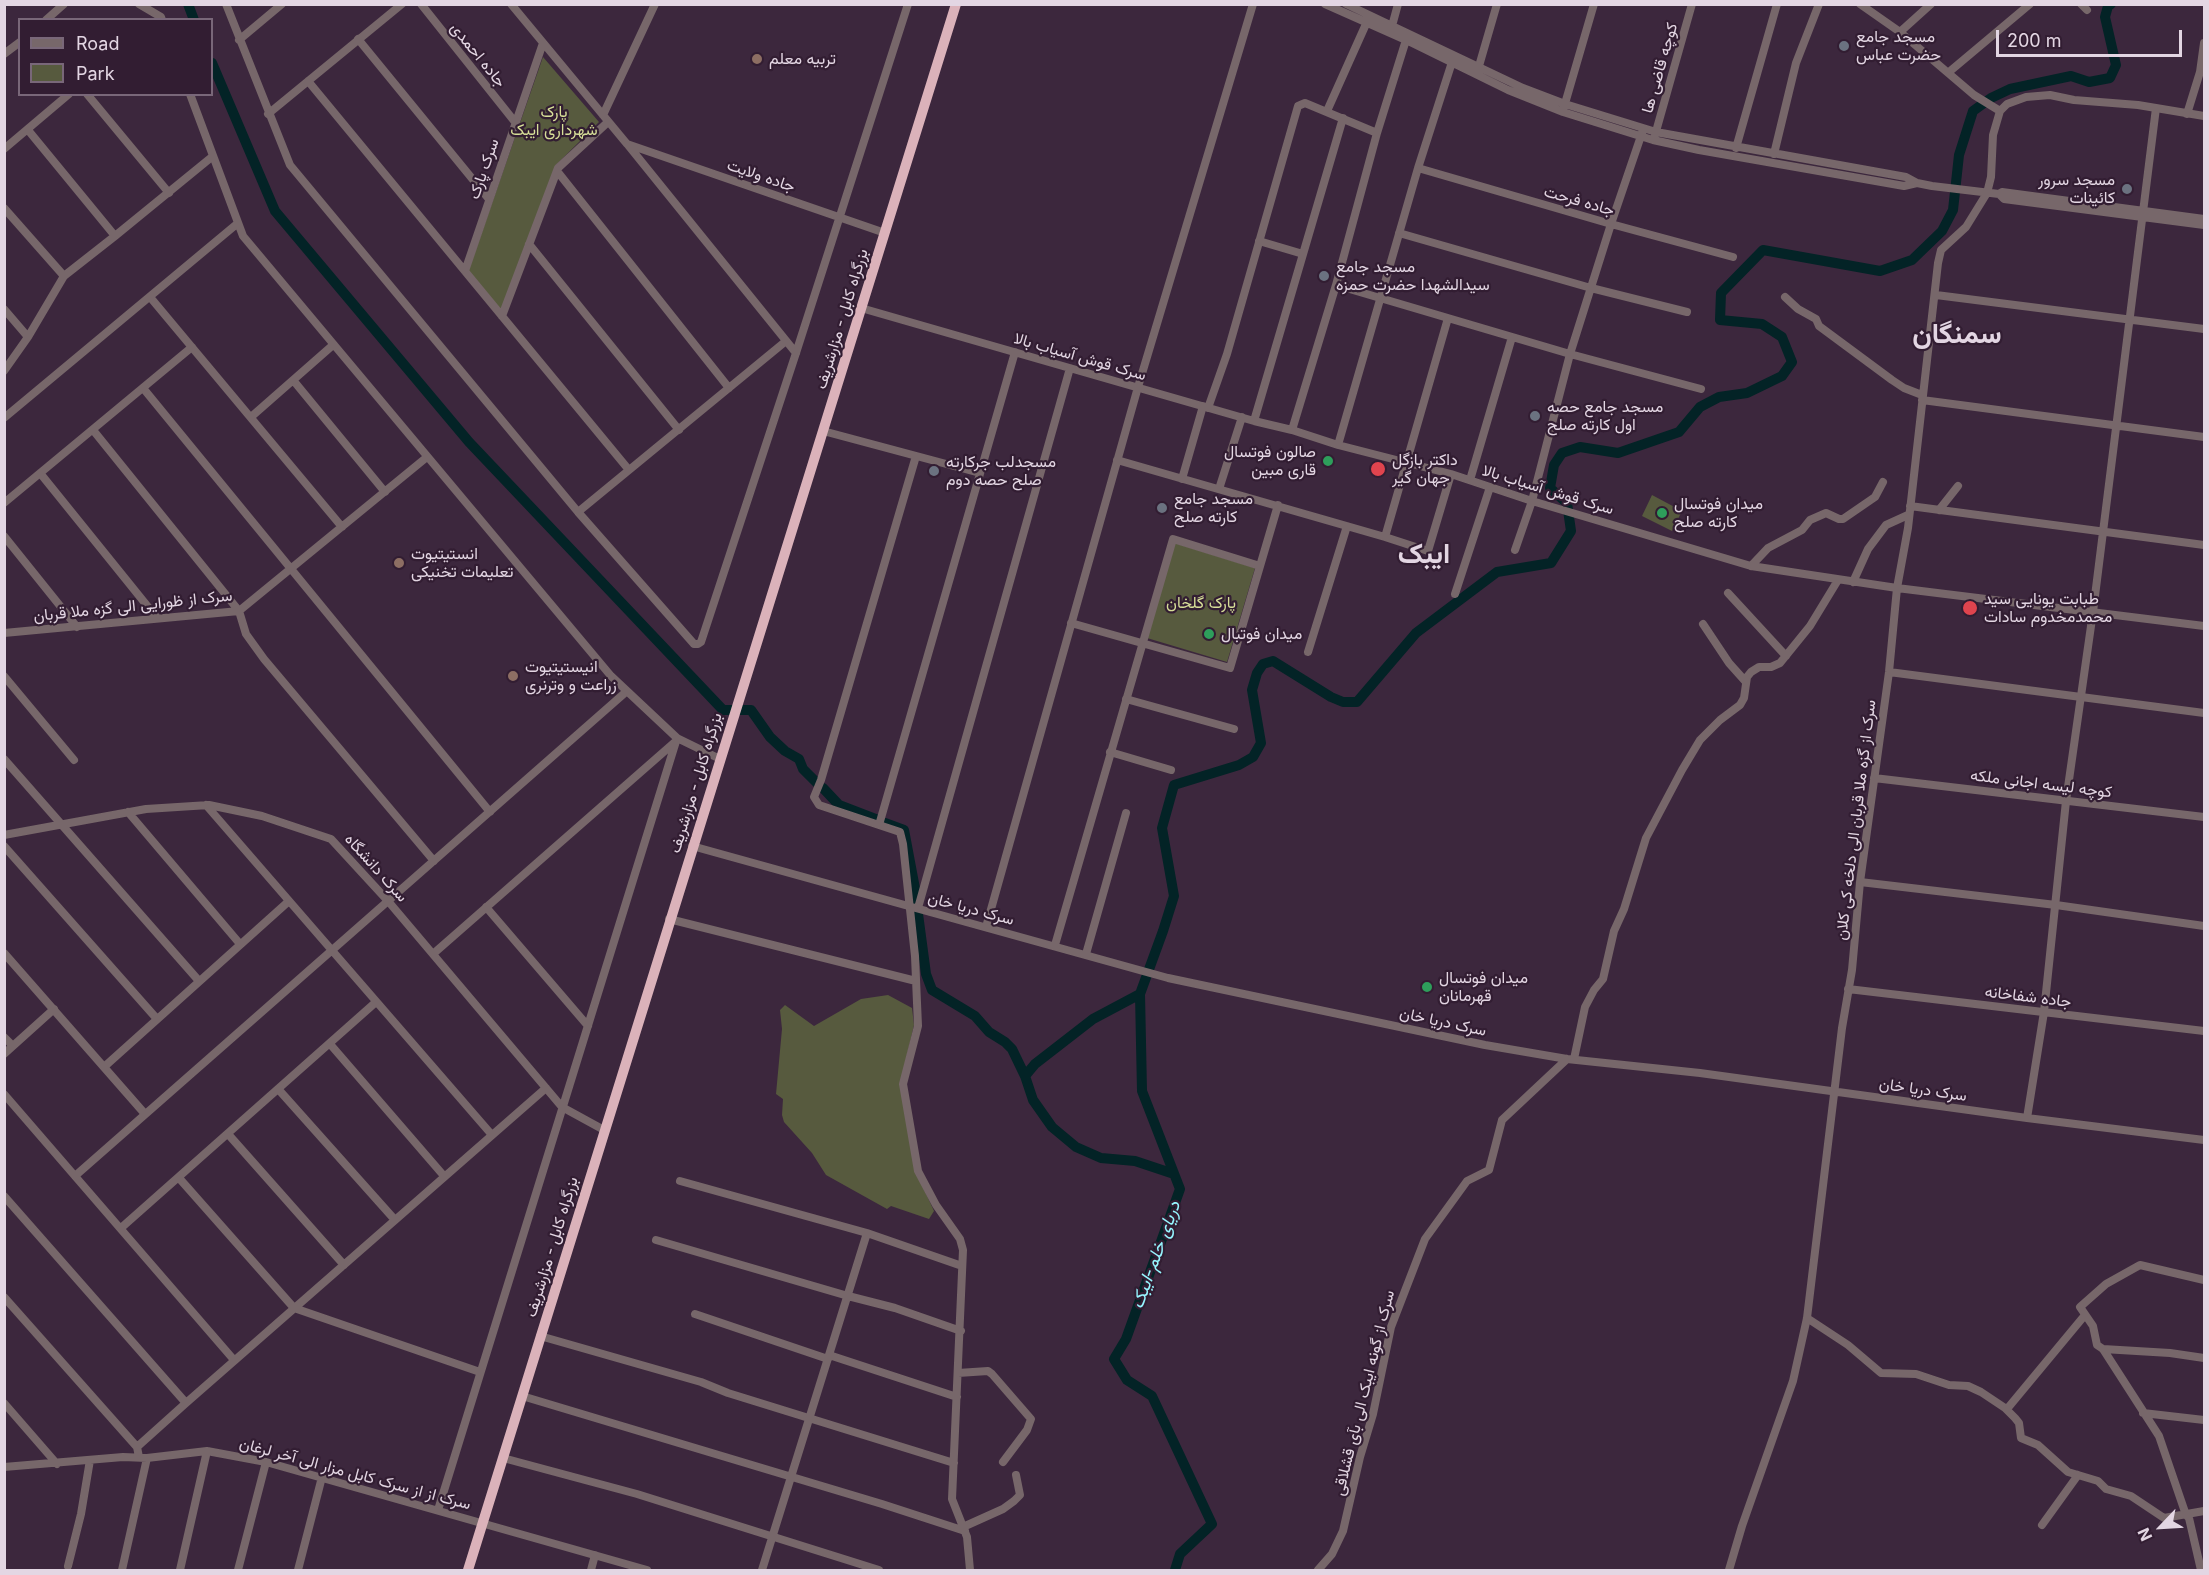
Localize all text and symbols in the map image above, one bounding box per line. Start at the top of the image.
legend [18,18,213,96]
scale bar [1999,18,2185,56]
street label: جاده احمدی [446,19,510,91]
street label: کوچه قاضی ها [1638,21,1682,115]
place label: مسجد جامع حضرت عباس [1856,27,1941,65]
text: 200 m [2007,30,2062,51]
text: Road [76,33,119,54]
marker: مسجد جامع حضرت عباس [1837,39,1851,53]
place label: تربیه معلم [769,49,836,69]
marker: تربیه معلم [750,52,764,66]
text: Park [76,63,115,84]
park label: پارک شهرداری ایبک [510,102,598,140]
street label: سرک پارک [465,136,503,202]
street label: جاده ولایت [725,155,797,197]
place label: مسجد سرور کائینات [2038,170,2115,208]
street label: جاده فرحت [1542,182,1616,220]
marker: مسجد سرور کائینات [2120,182,2134,196]
street label: بزرگراه کابل - مزارشریف [812,246,872,392]
place label: مسجد جامع سیدالشهدا حضرت حمزه [1336,257,1490,295]
marker: مسجد جامع سیدالشهدا حضرت حمزه [1317,269,1331,283]
district label: سمنگان [1912,318,2002,352]
street label: سرک قوش آسیاب بالا [1012,329,1148,385]
place label: مسجد جامع حصه اول کارته صلح [1547,397,1663,435]
marker: مسجد جامع حصه اول کارته صلح [1528,409,1542,423]
place label: صالون فوتسال قاری مبین [1224,442,1316,480]
place label: داکتر بازگل جهان گیر [1392,450,1458,488]
place label: مسجدلب جرکارته صلح حصه دوم [946,452,1056,490]
marker: صالون فوتسال قاری مبین [1321,454,1335,468]
marker: داکتر بازگل جهان گیر [1369,460,1387,478]
street label: سرک قوش آسیاب بالا [1480,461,1616,519]
marker: مسجدلب جرکارته صلح حصه دوم [927,464,941,478]
place label: مسجد جامع کارته صلح [1174,489,1253,527]
place label: میدان فوتسال کارته صلح [1674,494,1763,532]
marker: مسجد جامع کارته صلح [1155,501,1169,515]
marker: میدان فوتسال کارته صلح [1655,506,1669,520]
district label: ایبک [1398,538,1450,572]
place label: انستیتیوت تعلیمات تخنیکی [411,544,513,582]
marker: انستیتیوت تعلیمات تخنیکی [392,556,406,570]
street label: سرک از ظورایی الی گزه ملا قربان [33,586,233,626]
place label: طبابت یونایی سید محمدمخدوم سادات [1984,589,2112,627]
park label: پارک گلخان [1166,593,1236,613]
marker: طبابت یونایی سید محمدمخدوم سادات [1961,599,1979,617]
place label: میدان فوتبال [1221,624,1302,644]
marker: میدان فوتبال [1202,627,1216,641]
place label: انیستیتیوت زراعت و وترنری [525,657,617,695]
marker: انیستیتیوت زراعت و وترنری [506,669,520,683]
street label: سرک از گزه ملا قربان الی دلخه کی کلان [1832,699,1880,941]
street label: بزرگراه کابل - مزارشریف [666,710,726,856]
street label: کوچه لیسه اجانی ملکه [1969,766,2113,802]
street label: سرک دانشگاه [340,830,412,906]
street label: سرک دریا خان [926,888,1016,930]
place label: میدان فوتسال قهرمانان [1439,968,1528,1006]
marker: میدان فوتسال قهرمانان [1420,980,1434,994]
street label: جاده شفاخانه [1984,982,2072,1012]
street label: سرک دریا خان [1398,1003,1488,1041]
street label: سرک دریا خان [1878,1074,1968,1106]
street label: بزرگراه کابل - مزارشریف [522,1174,582,1320]
water label: دریای خلم-ایبک [1126,1198,1186,1312]
street label: سرک از گونه ایبک الی بآی قشلاقی [1329,1288,1399,1498]
street label: سرک از از سرک کابل مزار الی آخر لرغان [237,1434,473,1514]
north arrow [2131,1497,2191,1557]
text: N [2133,1525,2156,1544]

